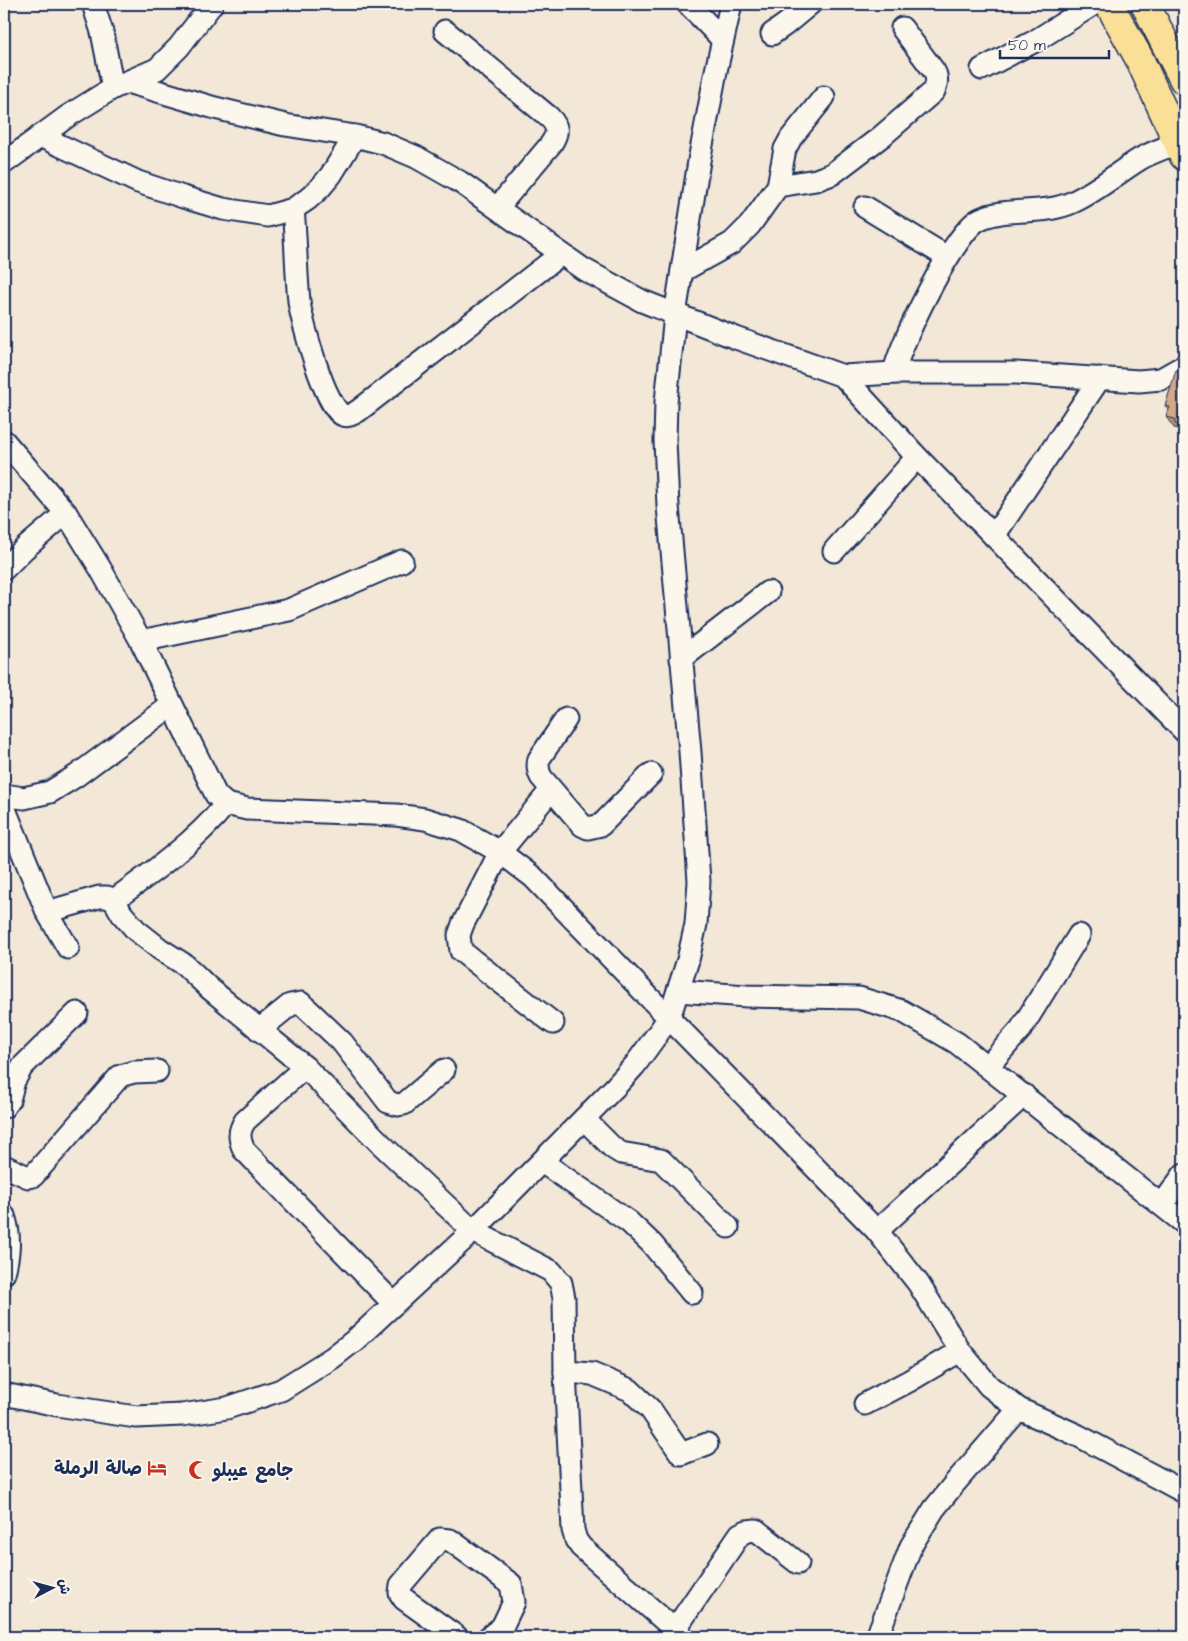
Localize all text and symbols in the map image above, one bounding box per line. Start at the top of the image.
scale bar [1000,28,1109,60]
text: 50 m [1008,35,1046,56]
place label: صالة الرملة [54,1456,142,1481]
hotel icon: صالة الرملة [146,1457,168,1479]
place label: جامع عيبلو [211,1458,294,1483]
mosque icon: جامع عيبلو [187,1459,209,1481]
north arrow [28,1564,78,1614]
text: ش [53,1578,75,1595]

